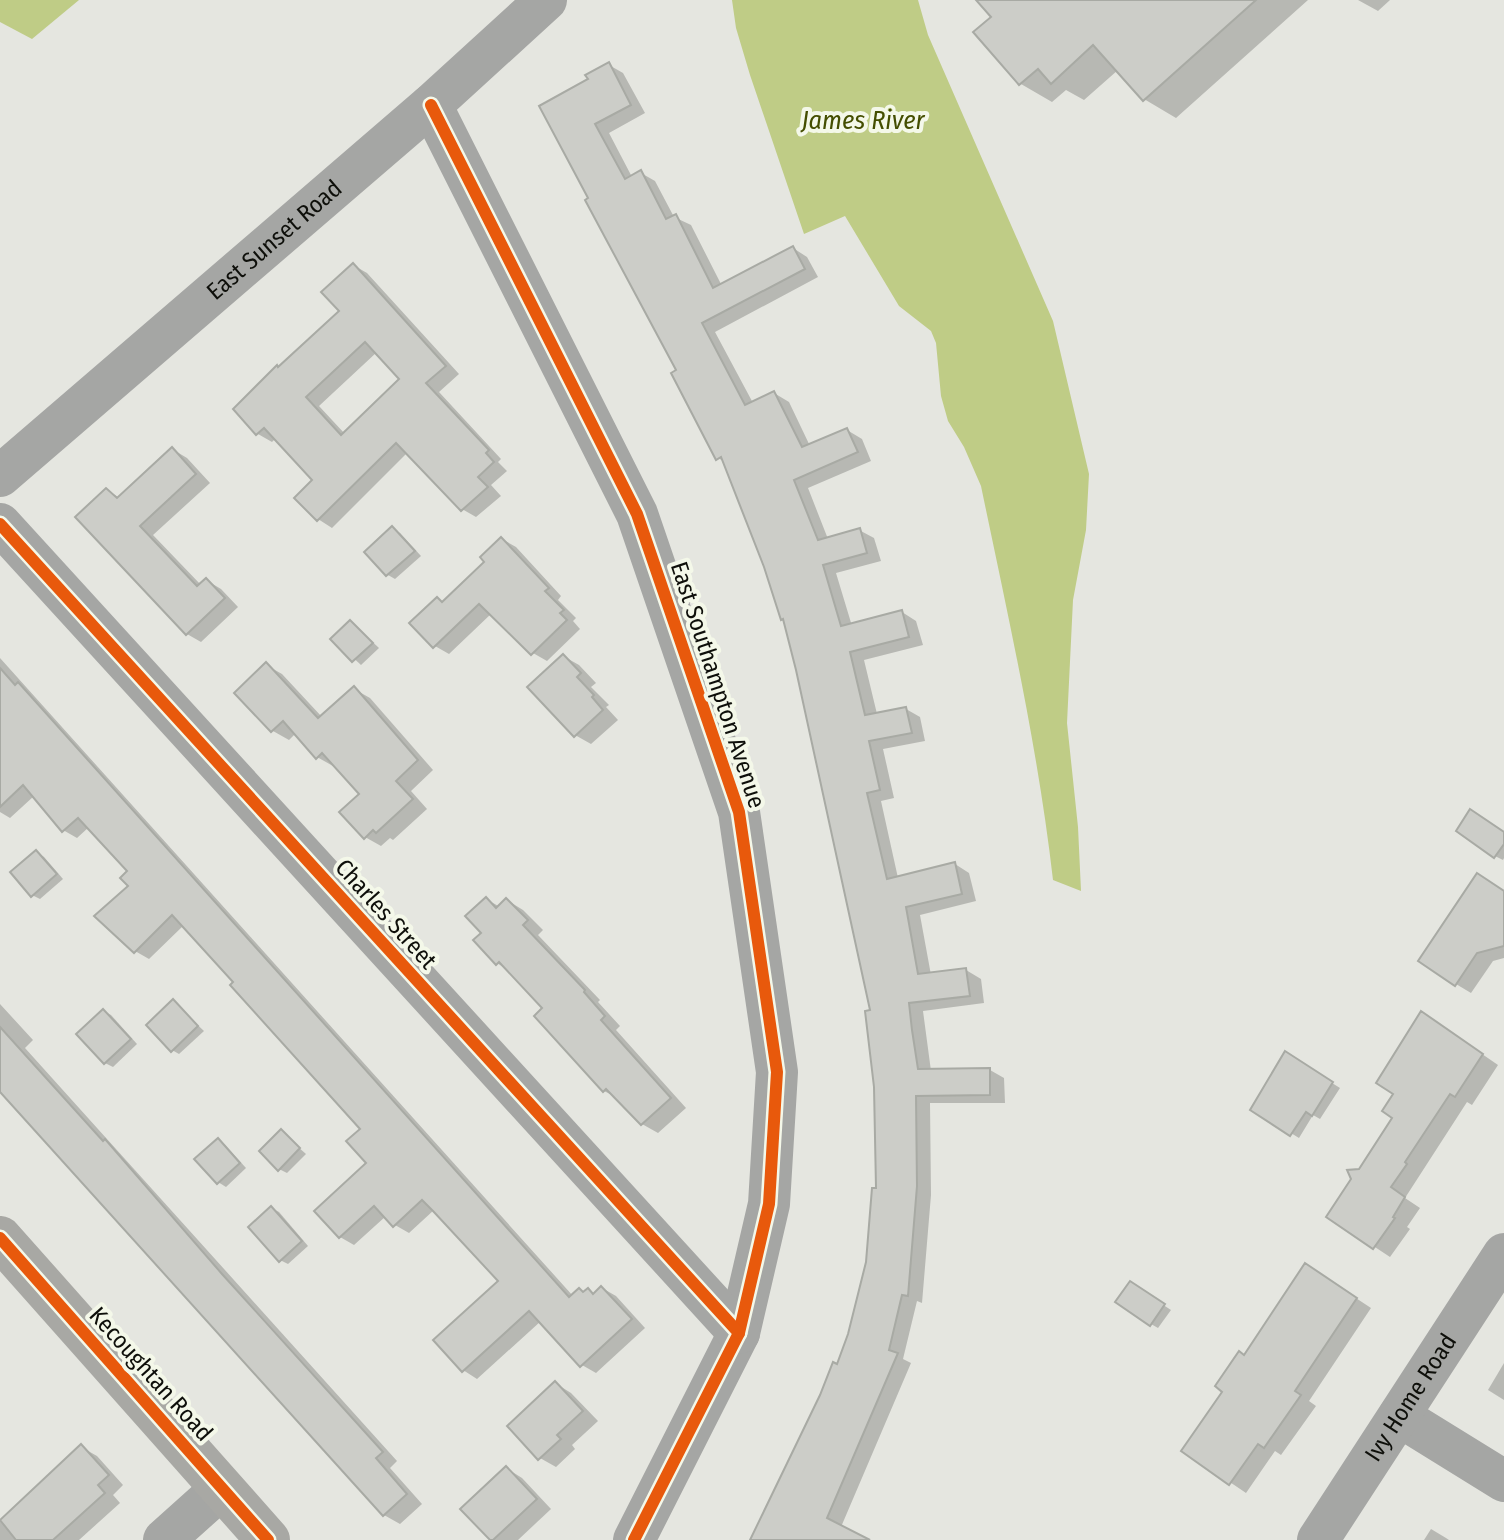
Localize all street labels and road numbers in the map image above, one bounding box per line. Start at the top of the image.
street label: East Sunset Road [201,174,347,306]
street label: East Southampton Avenue [665,558,771,812]
street label: Charles Street [330,853,443,975]
street label: Kecoughtan Road [84,1301,218,1447]
street label: Ivy Home Road [1359,1329,1462,1466]

